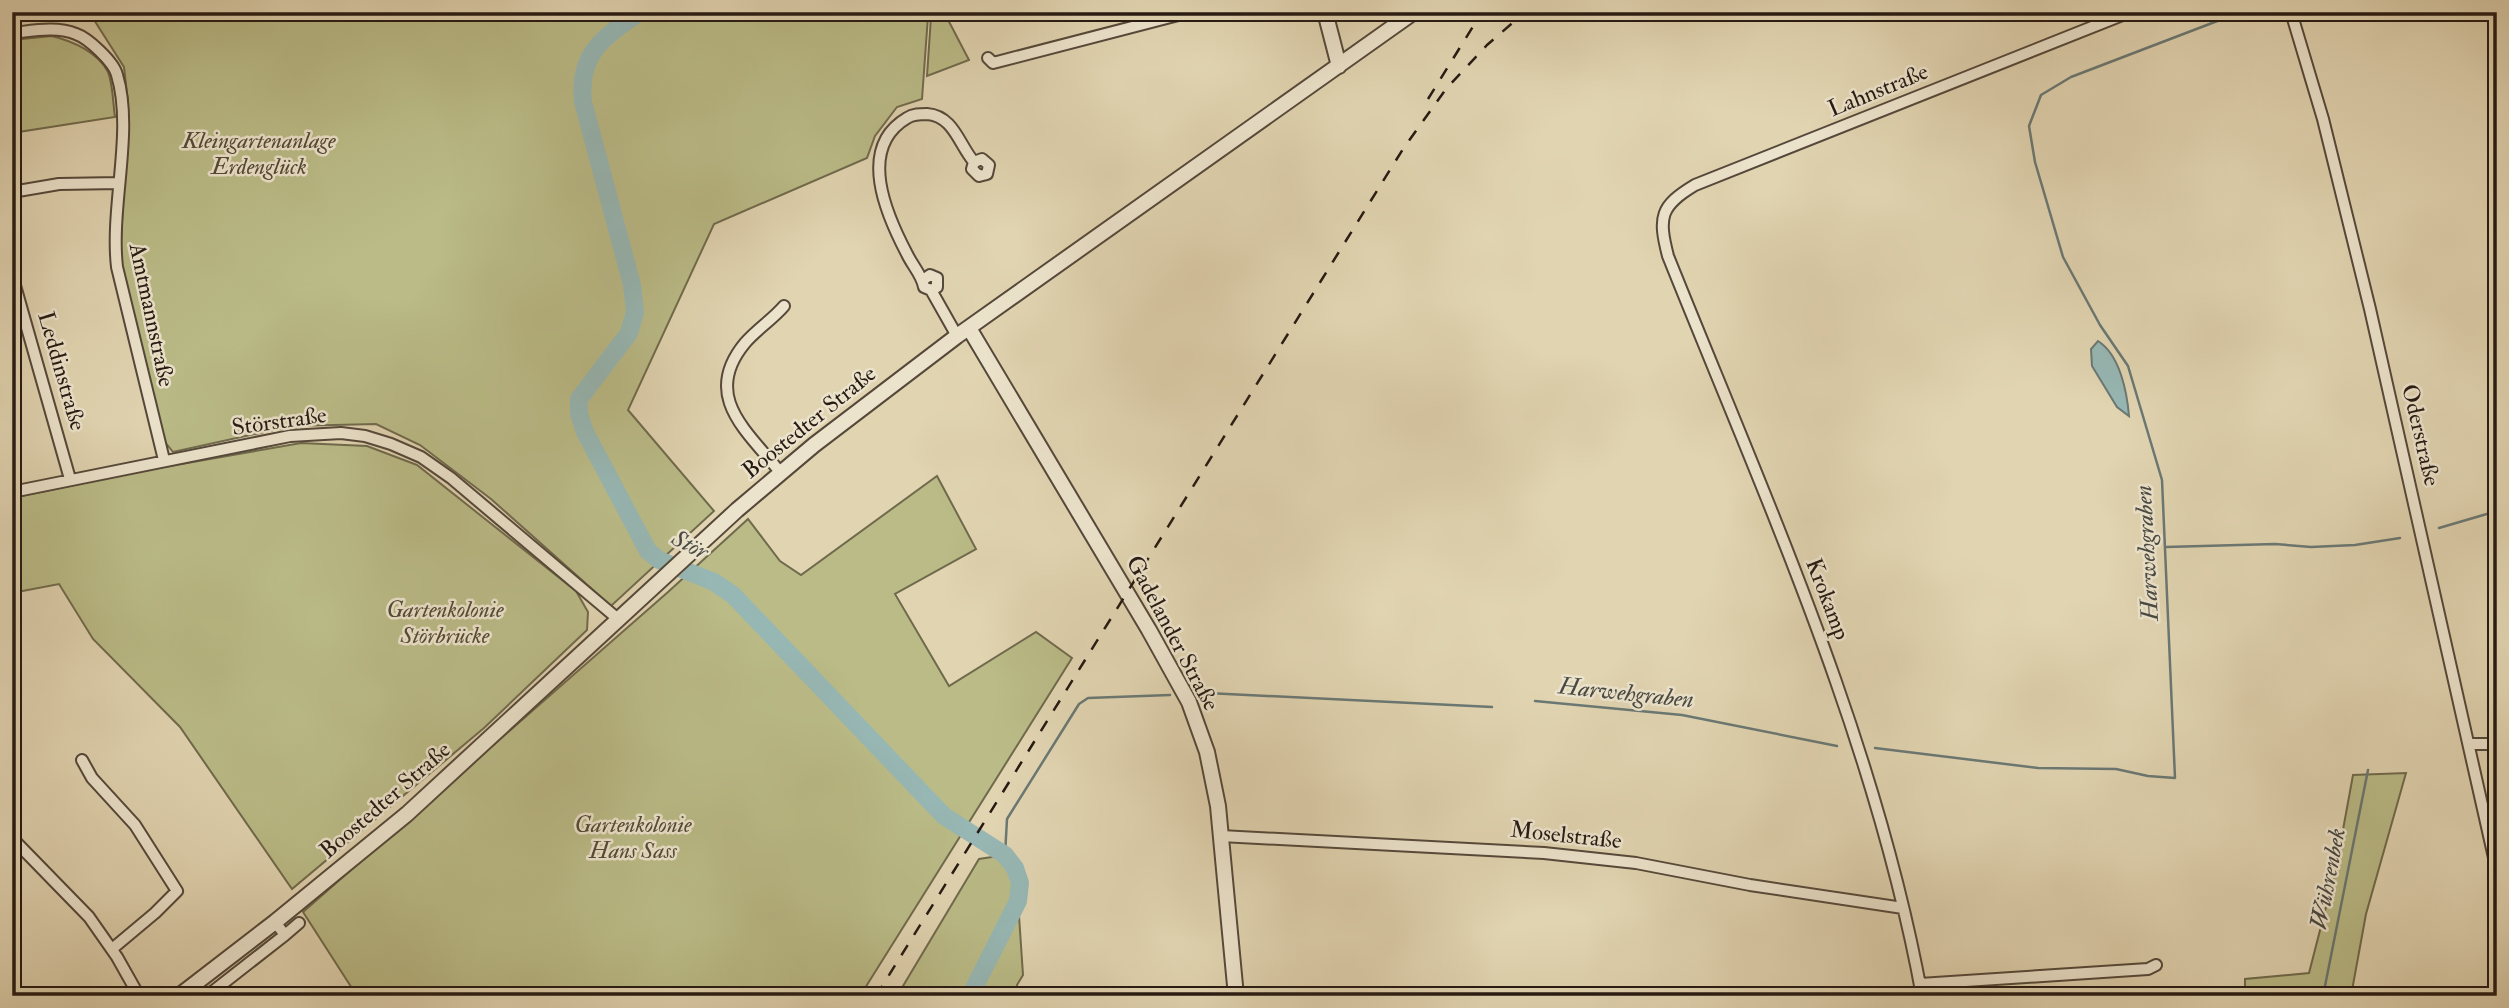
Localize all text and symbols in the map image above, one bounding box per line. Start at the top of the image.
street label: Lahnstraße [1824,57,1933,123]
park label: Kleingartenanlage Erdenglück [181,126,336,181]
street label: Amtmannstraße [122,240,181,390]
street label: Leddinstraße [31,308,93,434]
street label: Boostedter Straße [736,359,882,485]
street label: Oderstraße [2395,381,2447,489]
street label: Störstraße [230,400,329,442]
water label: Harwehgraben [2128,484,2166,623]
water label: Stör [666,522,715,568]
street label: Gadelander Straße [1120,550,1226,716]
street label: Krokamp [1798,554,1857,644]
park label: Gartenkolonie Störbrücke [386,595,504,650]
water label: Harwehgraben [1556,670,1695,716]
street label: Boostedter Straße [314,735,457,865]
park label: Gartenkolonie Hans Sass [574,810,692,865]
street label: Moselstraße [1509,815,1623,855]
water label: Wührenbek [2303,825,2353,933]

